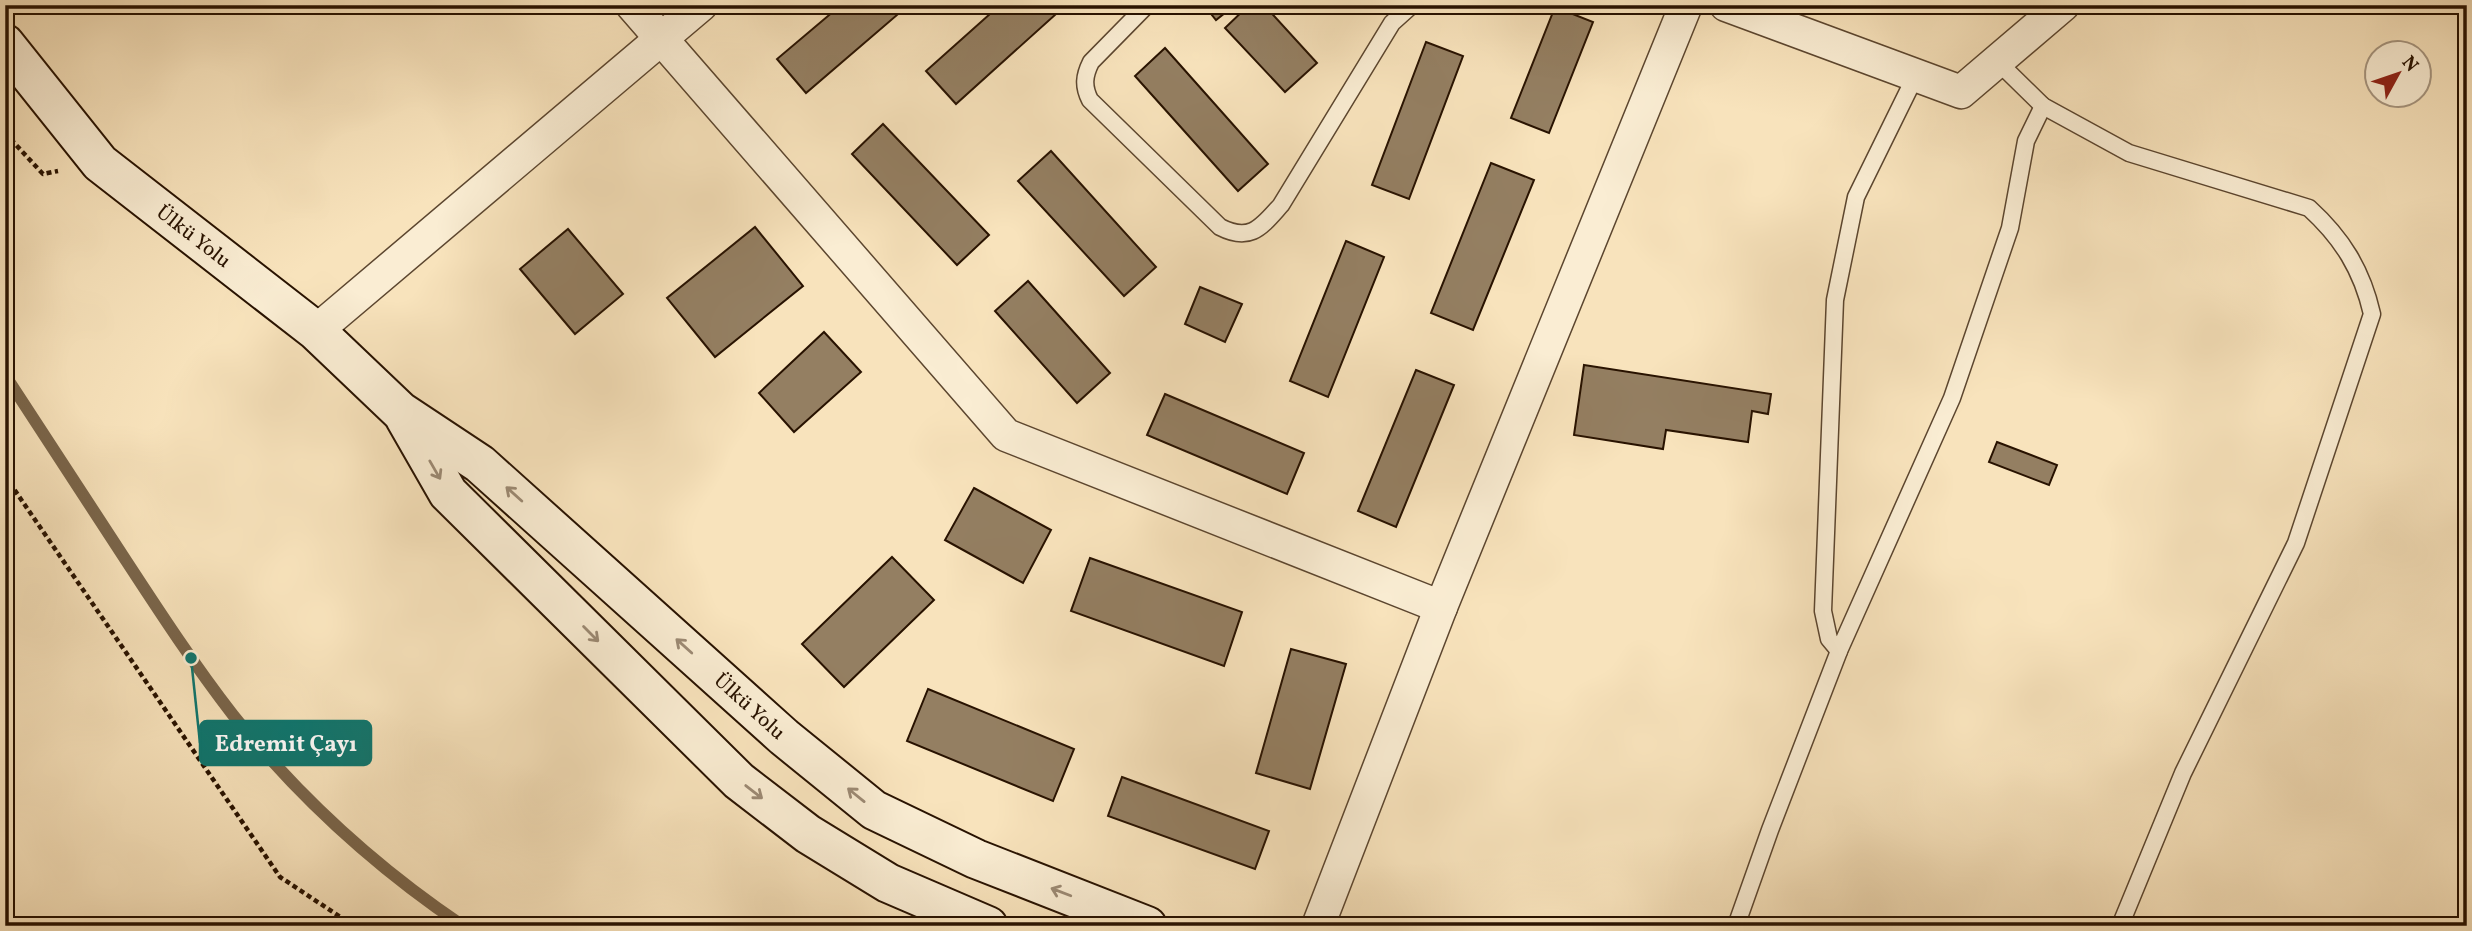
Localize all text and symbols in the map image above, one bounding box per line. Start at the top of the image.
north arrow [2364,38,2434,108]
text: N [2395,51,2424,78]
street label: Ülkü Yolu [150,199,237,276]
one-way arrow [428,459,442,479]
one-way arrow [506,487,524,503]
one-way arrow [582,625,599,642]
one-way arrow [675,638,693,654]
street label: Ülkü Yolu [707,667,791,747]
callout: Edremit Çayı [200,721,371,765]
text: Edremit Çayı [215,729,357,761]
one-way arrow [744,785,763,800]
one-way arrow [847,787,866,802]
one-way arrow [1050,884,1072,897]

